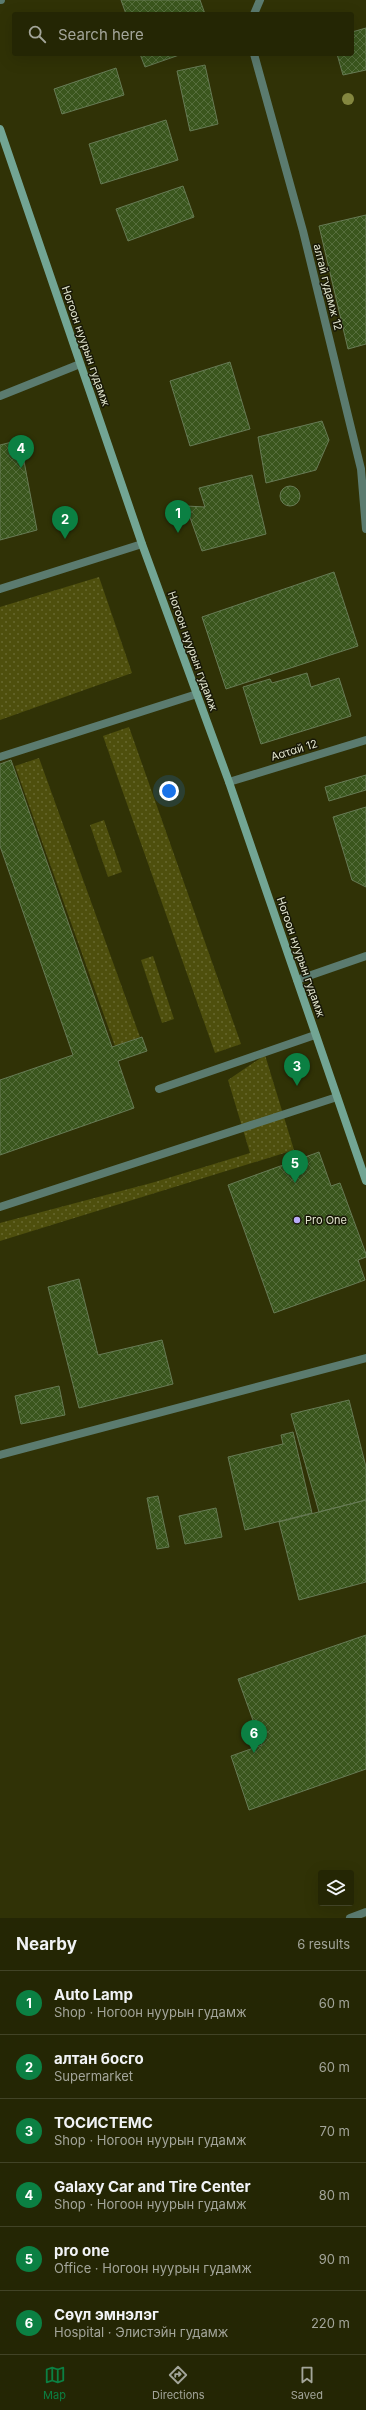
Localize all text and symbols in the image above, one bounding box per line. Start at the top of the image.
search box [12,12,354,56]
icon: search [26,23,48,45]
text: Search here [58,25,144,44]
street label: алтай гудамж 12 [310,242,346,332]
street label: Ногоон нуурын гудамж [59,284,113,408]
pin: 4 [8,435,34,468]
pin: 1 [165,500,191,533]
pin: 2 [52,506,78,539]
street label: Ногоон нуурын гудамж [165,589,221,713]
street label: Ααταй 12 [269,736,319,764]
your location [159,781,179,801]
street label: Ногоон нуурын гудамж [274,895,328,1019]
pin: 3 [284,1053,310,1086]
pin: 5 [282,1150,308,1183]
place label: Pro One [305,1213,347,1227]
marker: Pro One [292,1215,302,1225]
pin: 6 [241,1720,267,1753]
map controls [318,1870,354,1906]
button: layers [318,1870,354,1906]
text: Nearby [16,1934,77,1954]
text: 6 results [297,1936,350,1952]
text: Auto Lamp [54,1985,133,2004]
text: 1 [26,1995,32,2011]
text: 60 m [319,1995,350,2011]
text: Shop · Ногоон нуурын гудамж [54,2004,246,2020]
text: алтан босго [54,2049,144,2068]
text: 2 [25,2059,33,2075]
text: 60 m [319,2059,350,2075]
text: Supermarket [54,2068,133,2084]
text: ТОСИСТEМС [54,2113,153,2132]
text: 3 [25,2123,33,2139]
text: 70 m [320,2123,350,2139]
text: Shop · Ногоон нуурын гудамж [54,2132,246,2148]
text: Galaxy Car and Tire Center [54,2177,251,2196]
text: 4 [25,2187,33,2203]
text: 80 m [319,2187,350,2203]
text: Shop · Ногоон нуурын гудамж [54,2196,246,2212]
text: pro one [54,2241,109,2260]
text: 5 [25,2251,33,2267]
text: 90 m [319,2251,350,2267]
text: Office · Ногоон нуурын гудамж [54,2260,252,2276]
text: Сөүл эмнэлэг [54,2305,159,2324]
text: 6 [25,2315,33,2331]
text: 220 m [311,2315,350,2331]
text: Hospital · Элистэйн гудамж [54,2324,228,2340]
tab: Map [43,2364,66,2402]
tab: Directions [152,2364,205,2402]
tab: Saved [291,2364,323,2402]

